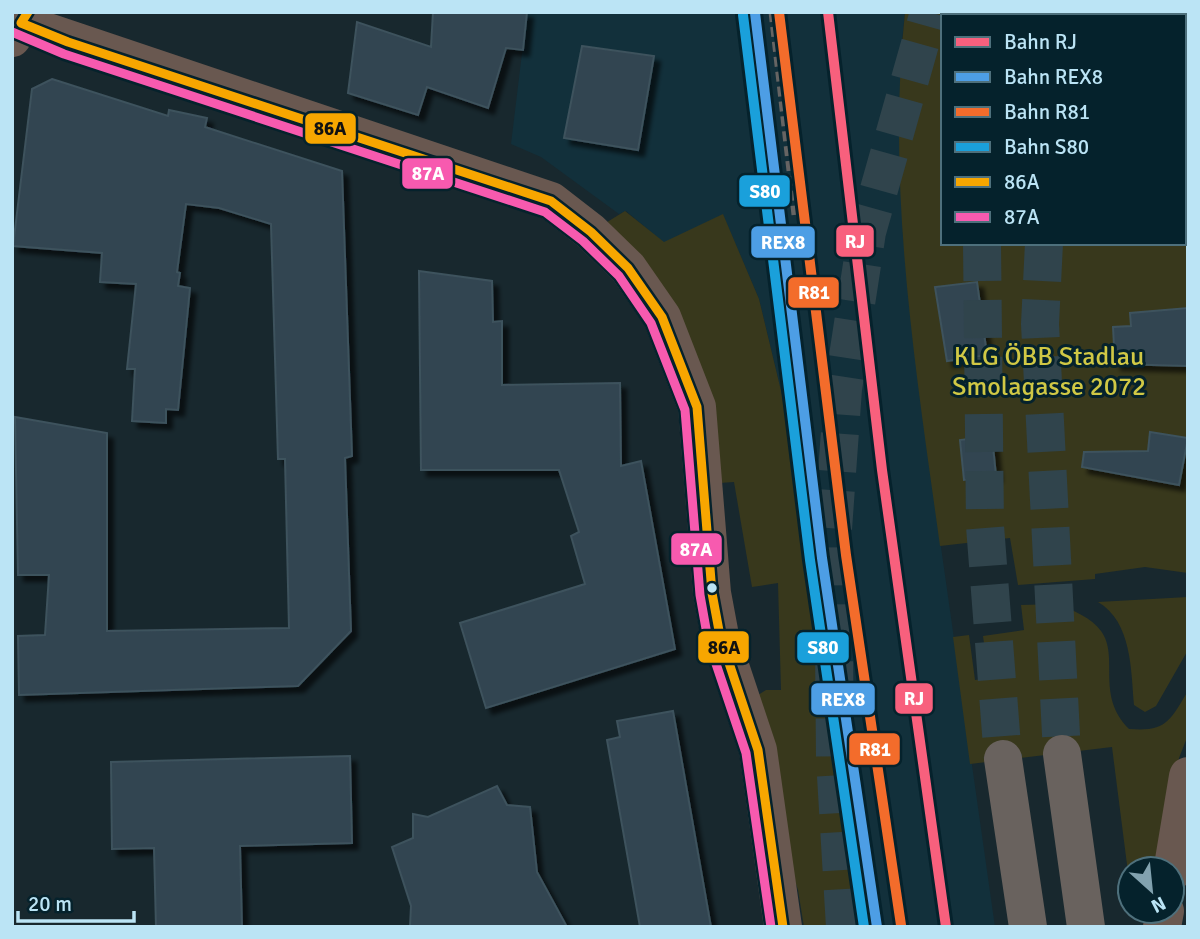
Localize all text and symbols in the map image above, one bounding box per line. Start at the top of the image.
legend [941,14,1186,245]
text: Bahn RJ [1004,29,1077,55]
text: Bahn REX8 [1004,64,1103,90]
text: Bahn R81 [1004,99,1090,125]
line badge: 86A [304,112,357,145]
text: 86A [314,117,346,141]
text: Bahn S80 [1004,134,1089,160]
line badge: 87A [401,157,454,190]
text: 87A [412,162,444,186]
text: 86A [1004,169,1040,195]
line badge: S80 [738,174,791,208]
text: S80 [749,180,781,204]
text: 87A [1004,204,1040,230]
line badge: RJ [835,224,875,258]
line badge: REX8 [750,225,816,259]
text: RJ [845,230,865,254]
text: REX8 [761,231,805,255]
line badge: R81 [787,276,840,309]
text: R81 [798,281,830,305]
park label: KLG ÖBB Stadlau Smolagasse 2072 [952,341,1146,403]
line badge: 87A [670,532,723,566]
text: 87A [680,538,712,562]
unlabelled marker [705,581,719,595]
line badge: 86A [697,630,750,664]
line badge: S80 [796,631,850,664]
text: 86A [708,636,740,660]
text: S80 [807,636,839,660]
line badge: REX8 [810,682,876,716]
line badge: RJ [894,682,934,715]
text: RJ [904,687,924,711]
text: REX8 [821,688,865,712]
line badge: R81 [848,732,901,766]
text: R81 [859,738,891,762]
north arrow [1116,855,1186,925]
scale bar [18,880,133,924]
text: 20 m [28,891,72,917]
text: N [1147,891,1170,918]

